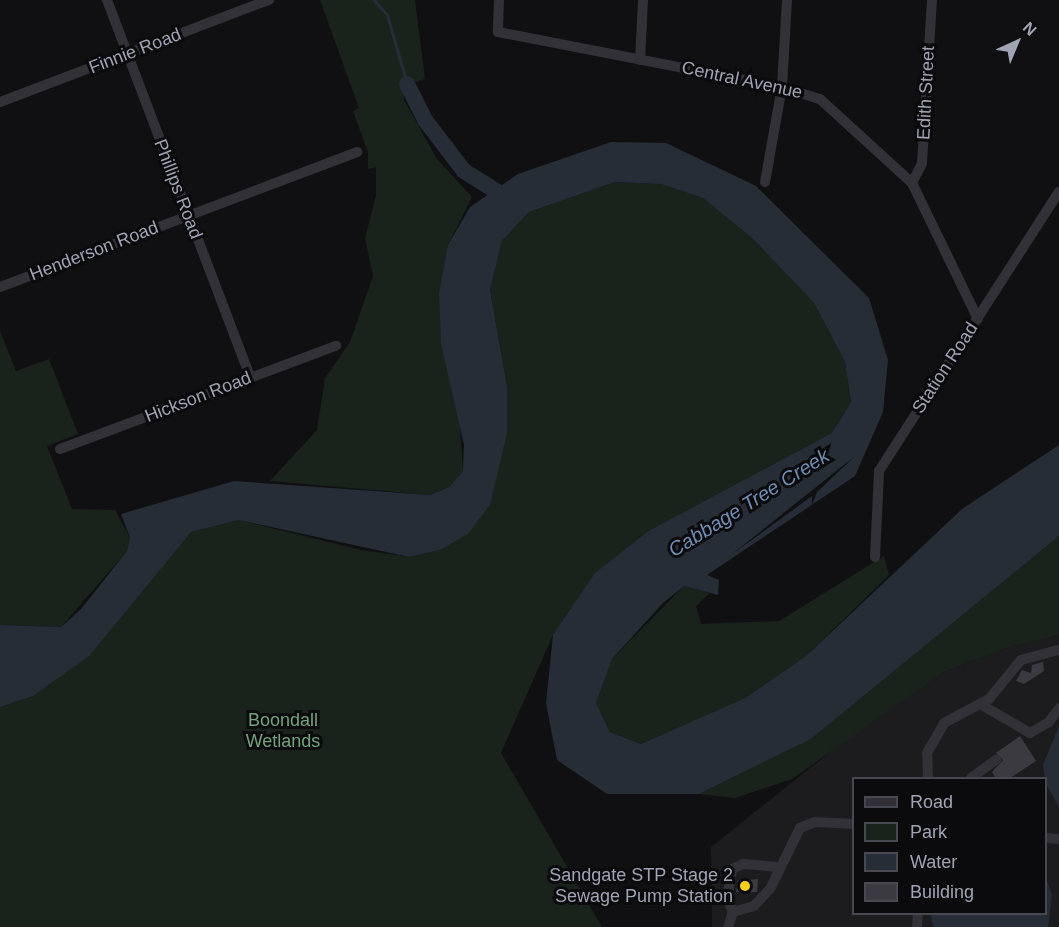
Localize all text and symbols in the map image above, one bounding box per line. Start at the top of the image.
north arrow [987,12,1047,72]
text: N [1020,19,1040,39]
street label: Finnie Road [86,24,184,78]
street label: Edith Street [913,45,939,141]
street label: Central Avenue [679,57,805,103]
street label: Phillips Road [149,136,207,242]
street label: Henderson Road [27,217,161,285]
street label: Station Road [908,318,982,418]
street label: Hickson Road [142,367,254,427]
water label: Cabbage Tree Creek [664,444,834,562]
park label: Boondall Wetlands [246,710,320,752]
legend [852,777,1047,915]
text: Road [910,792,953,812]
text: Park [910,822,947,842]
text: Water [910,852,957,872]
place label: Sandgate STP Stage 2 Sewage Pump Station [549,865,733,908]
marker: Sandgate STP Stage 2 Sewage Pump Station [738,879,752,893]
text: Building [910,882,974,902]

